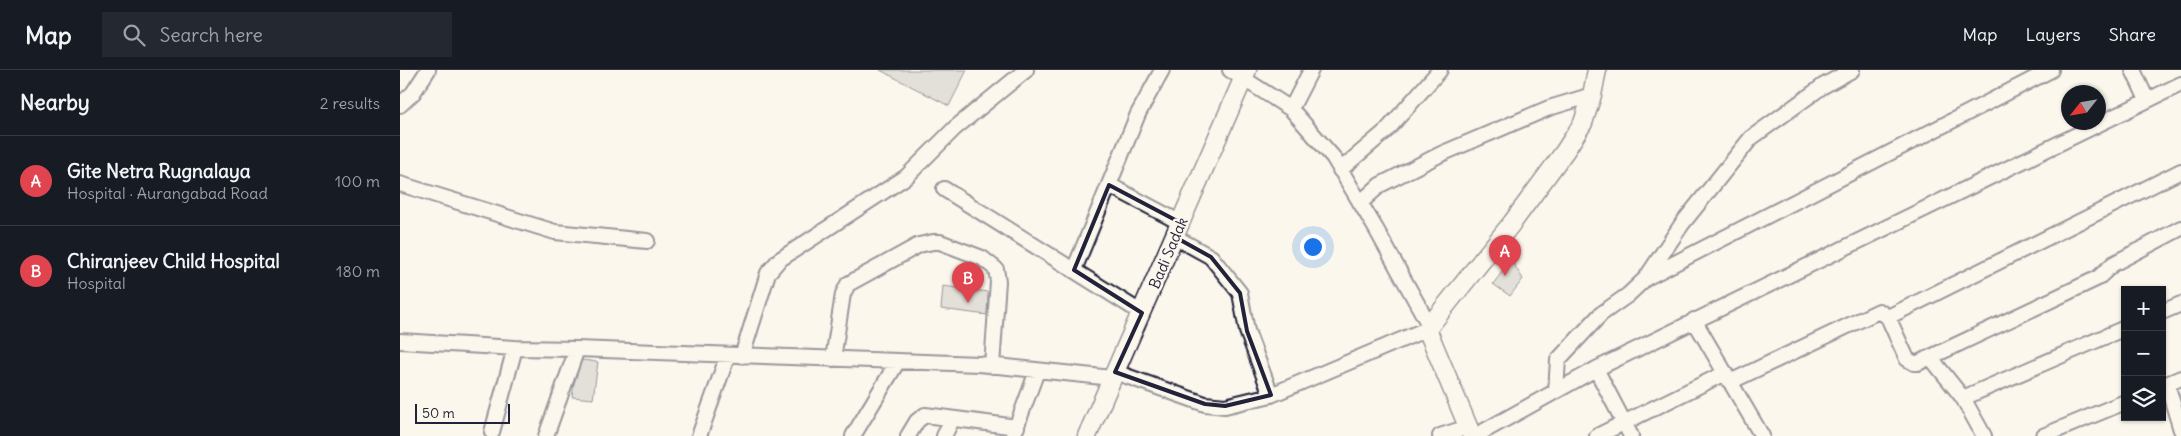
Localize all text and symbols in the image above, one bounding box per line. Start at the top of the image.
search box [102,12,452,57]
text: Map [25,20,72,50]
icon: search [120,21,148,49]
text: Search here [160,23,263,47]
text: Map [1962,23,1997,46]
text: Layers [2025,23,2081,46]
text: Share [2109,23,2156,46]
north arrow [2061,85,2106,130]
text: Nearby [20,89,90,116]
text: 2 results [320,93,380,113]
text: Gite Netra Rugnalaya [67,159,251,183]
text: A [31,171,41,191]
text: 100 m [335,171,380,191]
text: Hospital · Aurangabad Road [67,183,268,203]
street label: Badi Sadak [1144,214,1192,292]
your location [1300,234,1326,260]
pin: A [1489,235,1521,276]
text: Chiranjeev Child Hospital [67,249,280,273]
text: B [31,261,41,281]
text: 180 m [336,261,380,281]
pin: B [952,262,984,303]
text: Hospital [67,273,126,293]
map controls [2121,286,2166,421]
button: + [2121,286,2166,331]
button: − [2121,331,2166,376]
button: layers [2121,376,2166,421]
scale bar [415,401,510,424]
text: 50 m [422,404,455,422]

